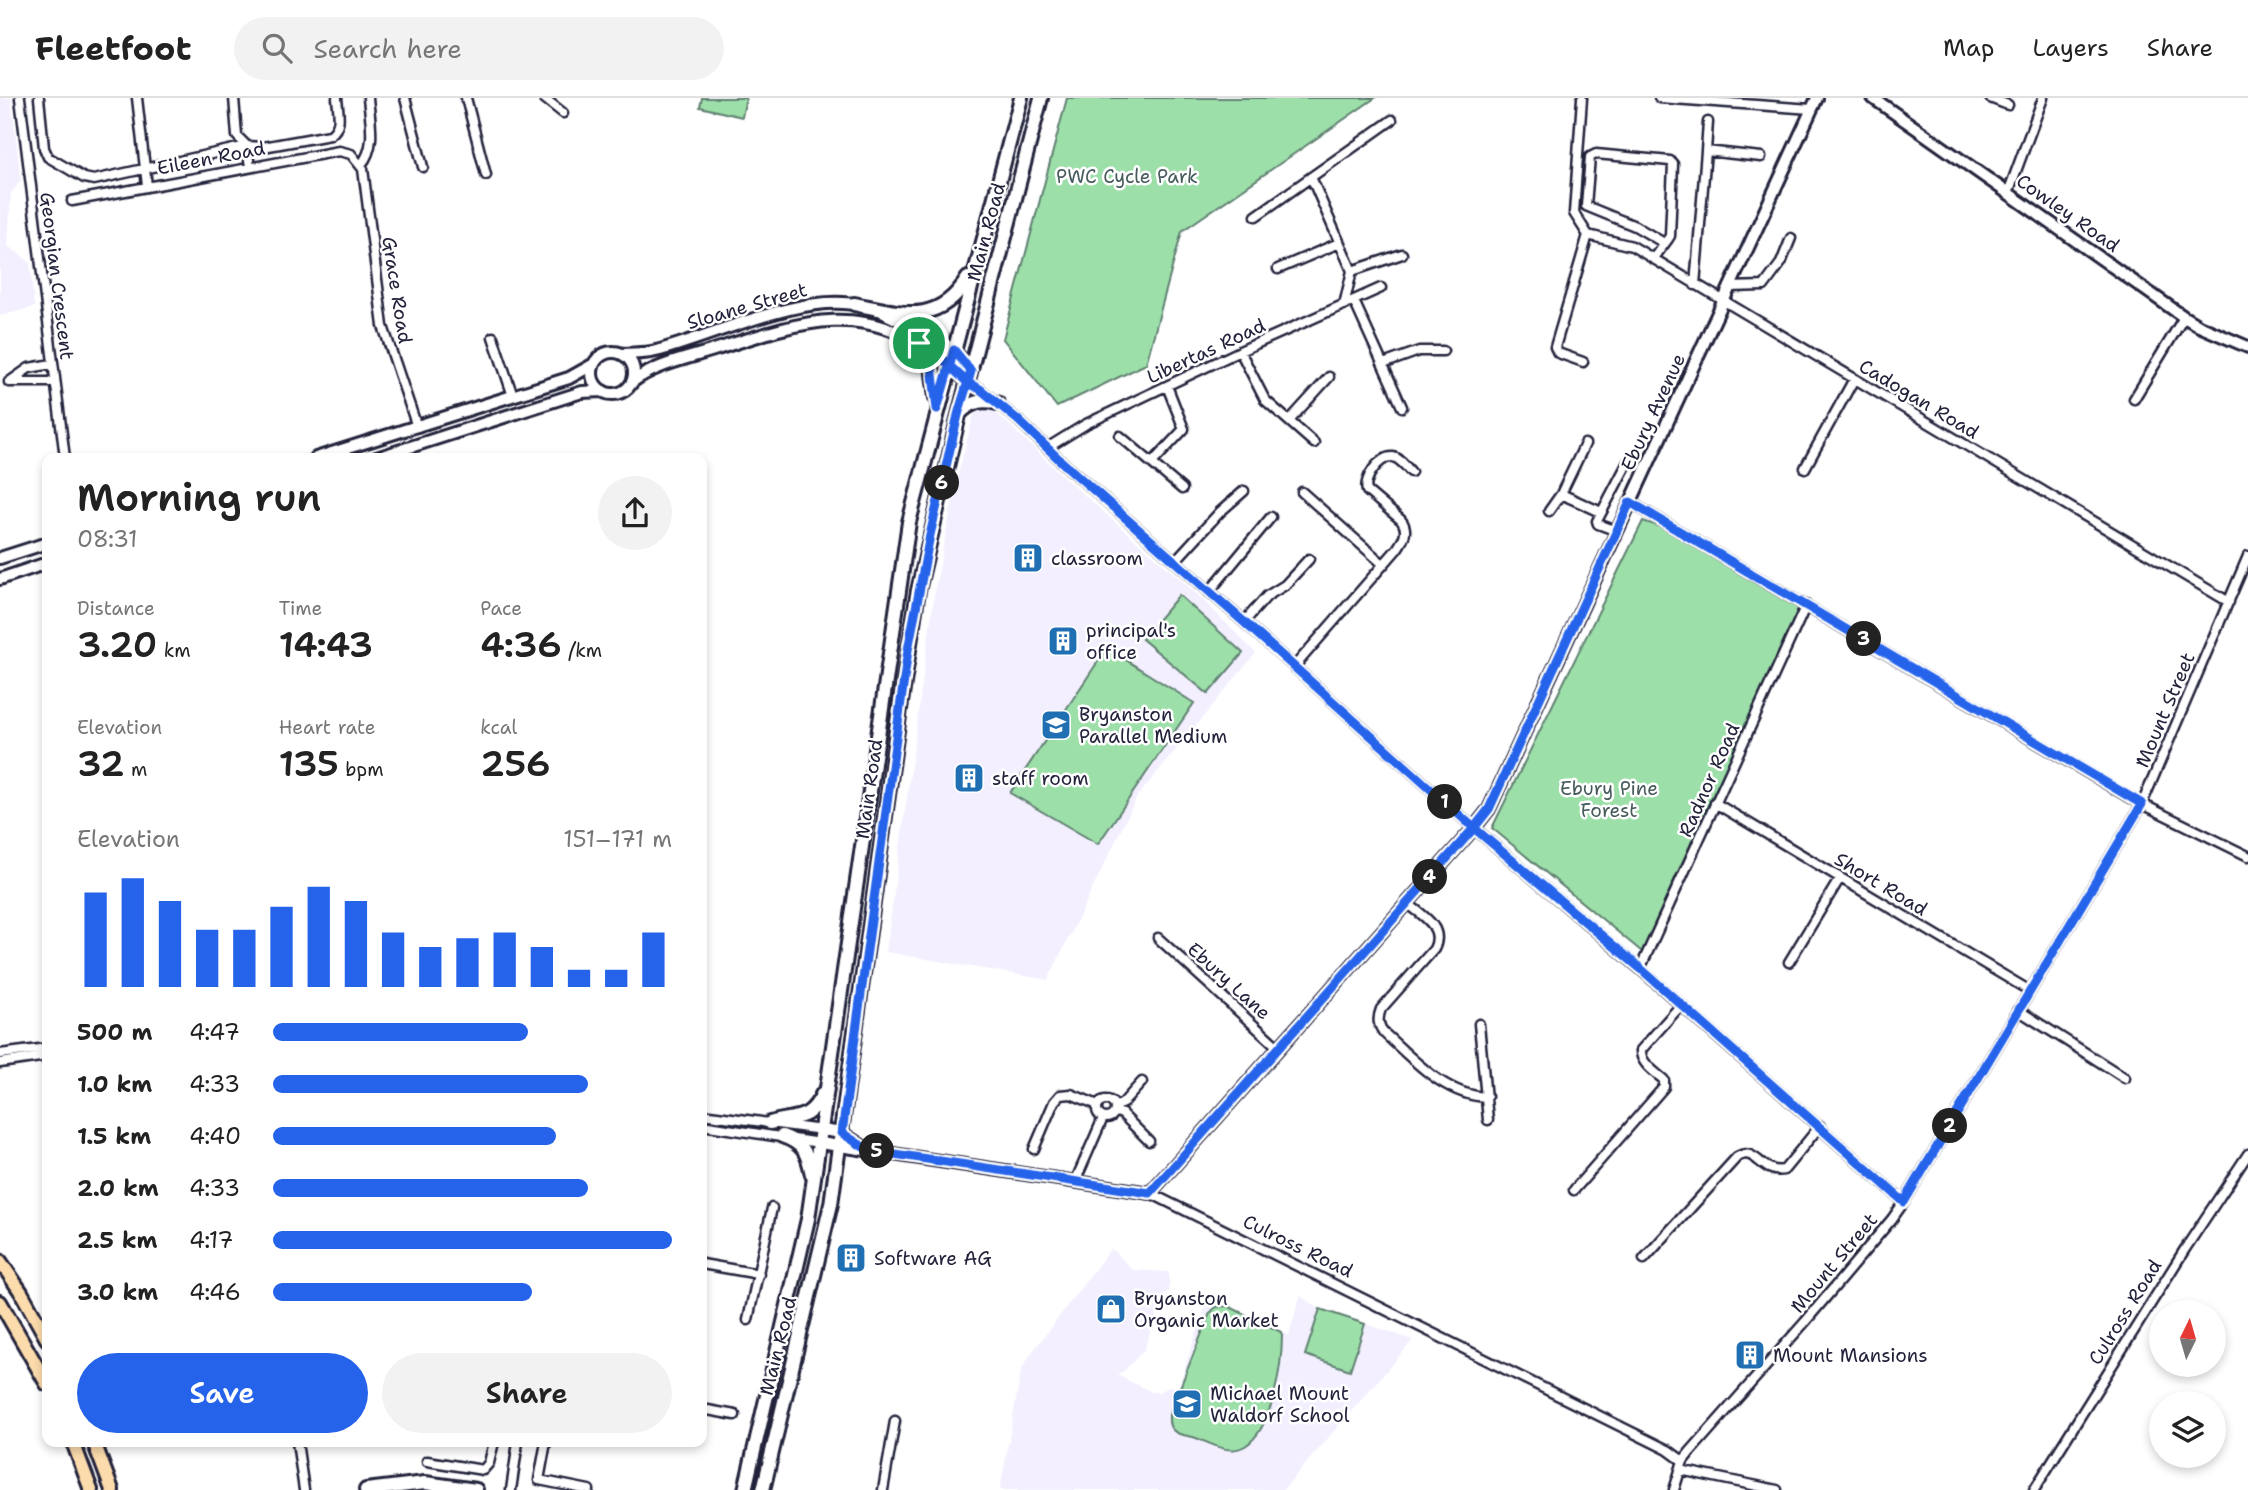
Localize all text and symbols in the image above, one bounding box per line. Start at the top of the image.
search box [234,17,724,80]
text: Fleetfoot [35,26,192,71]
icon: search [258,29,296,67]
text: Search here [314,31,462,66]
text: Map [1943,32,1994,64]
text: Layers [2032,32,2109,64]
text: Share [2147,32,2213,64]
street label: Eileen Road [155,135,267,181]
park label: PWC Cycle Park [1056,164,1198,189]
street label: Cowley Road [2012,168,2124,258]
street label: Main Road [961,180,1011,284]
street label: Georgian Crescent [34,191,80,361]
street label: Grace Road [376,235,418,345]
street label: Sloane Street [684,277,810,335]
pin [889,313,949,373]
street label: Libertas Road [1143,313,1269,389]
icon: arrive [900,324,938,362]
street label: Ebury Avenue [1615,349,1691,475]
street label: Cadogan Road [1854,353,1984,445]
pin: 6 [925,466,960,500]
text: 6 [935,470,948,495]
text: Morning run [77,472,321,523]
button: share [598,476,672,550]
text: 08:31 [77,524,138,554]
building icon: classroom [1011,541,1045,575]
place label: classroom [1051,546,1143,571]
text: Distance [77,596,155,621]
text: Time [279,596,322,621]
text: Pace [480,596,522,621]
place label: principal's office [1086,618,1176,665]
text: 3.20 [77,621,157,668]
text: 14:43 [279,621,373,668]
text: 4:36 [480,621,562,668]
pin: 3 [1846,622,1882,656]
building icon: principal's office [1046,624,1080,658]
text: 3 [1857,626,1870,651]
text: km [157,638,191,663]
text: /km [562,638,602,663]
street label: Mount Street [2130,649,2200,771]
place label: Bryanston Parallel Medium [1079,702,1227,749]
school or university icon: Bryanston Parallel Medium [1039,708,1073,742]
text: Elevation [77,715,162,740]
text: Heart rate [279,715,375,740]
text: kcal [480,715,517,740]
street label: Radnor Road [1673,719,1745,841]
street label: Main Road [850,737,888,841]
text: 32 [77,740,124,787]
text: 135 [279,740,339,787]
text: 256 [480,740,551,787]
text: m [124,757,147,782]
text: bpm [339,757,384,782]
building icon: staff room [952,761,986,795]
place label: staff room [992,766,1089,791]
park label: Ebury Pine Forest [1560,776,1658,823]
pin: 1 [1428,784,1462,820]
text: 1 [1440,789,1449,814]
text: Elevation [77,824,180,854]
text: 151–171 m [563,824,672,854]
street label: Short Road [1830,846,1932,922]
pin: 4 [1412,860,1448,894]
text: 4 [1423,864,1436,889]
street label: Ebury Lane [1182,937,1276,1025]
text: 500 m [77,1017,152,1047]
text: 4:47 [189,1017,240,1047]
text: 1.0 km [77,1069,152,1099]
text: 4:33 [189,1069,240,1099]
pin: 2 [1932,1108,1968,1144]
text: 2 [1943,1113,1956,1138]
text: 1.5 km [77,1121,151,1151]
text: 4:40 [189,1121,241,1151]
pin: 5 [860,1134,894,1168]
text: 5 [871,1138,882,1163]
text: 2.0 km [77,1173,159,1203]
text: 4:33 [189,1173,240,1203]
street label: Mount Street [1785,1208,1883,1318]
street label: Culross Road [1239,1209,1357,1283]
text: 2.5 km [77,1225,158,1255]
text: 4:17 [189,1225,233,1255]
building icon: Software AG [834,1241,868,1275]
place label: Software AG [874,1246,992,1271]
street label: Culross Road [2083,1255,2167,1369]
text: 3.0 km [77,1277,158,1307]
text: 4:46 [189,1277,241,1307]
place label: Bryanston Organic Market [1134,1286,1279,1333]
shop icon: Bryanston Organic Market [1094,1292,1128,1326]
street label: Main Road [754,1294,802,1398]
north arrow [2149,1300,2226,1377]
map controls [2149,1300,2226,1468]
building icon: Mount Mansions [1733,1338,1767,1372]
place label: Mount Mansions [1773,1343,1928,1368]
button: Save [77,1353,368,1433]
button: Share [382,1353,672,1433]
place label: Michael Mount Waldorf School [1210,1381,1350,1428]
school or university icon: Michael Mount Waldorf School [1170,1387,1204,1421]
button: layers [2149,1391,2226,1468]

